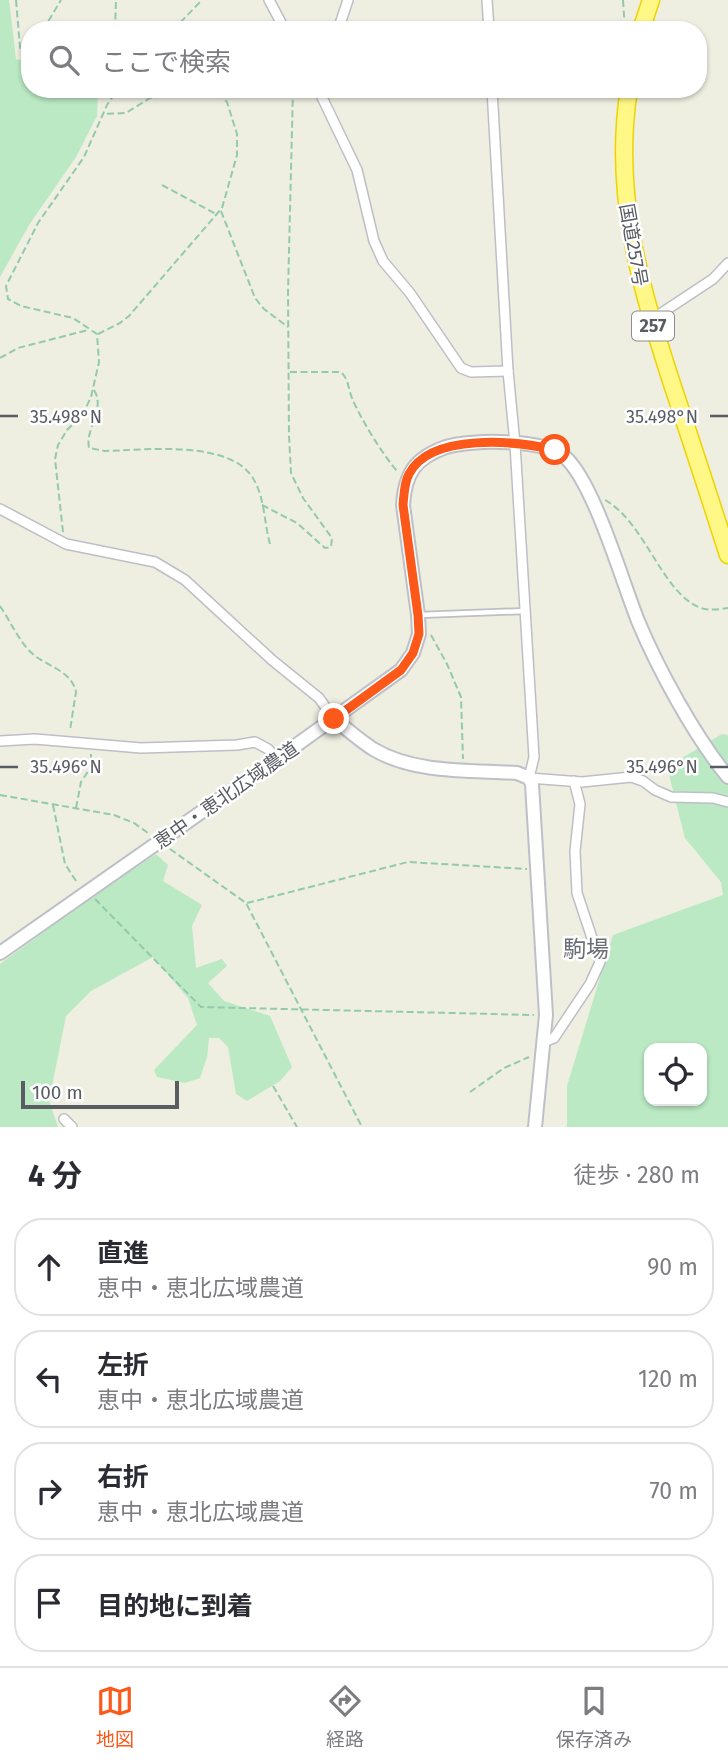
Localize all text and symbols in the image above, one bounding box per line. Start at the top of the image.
search box [21,21,707,98]
icon: search [45,41,83,79]
text: ここで検索 [101,47,231,78]
street label: 国道257号 [615,202,652,288]
road number: 257 [632,312,674,340]
text: 35.498°N [30,406,102,428]
text: 35.498°N [626,406,698,428]
route start [539,434,570,465]
route end [318,703,349,734]
street label: 恵中・恵北広域農道 [150,737,303,854]
text: 35.496°N [30,756,102,778]
text: 35.496°N [626,756,698,778]
district label: 駒場 [563,935,609,963]
map controls [644,1043,707,1106]
button: locate [644,1043,707,1106]
scale bar [21,1078,178,1110]
text: 100 m [32,1081,83,1104]
text: 4 分 [28,1158,82,1194]
text: 徒歩 · 280 m [574,1161,700,1189]
text: 直進 [97,1238,149,1269]
icon: ahead [30,1248,68,1286]
text: 90 m [647,1253,698,1281]
text: 恵中・恵北広域農道 [97,1274,304,1302]
text: 左折 [97,1350,149,1381]
icon: left [30,1360,68,1398]
text: 120 m [638,1365,698,1393]
text: 恵中・恵北広域農道 [97,1386,304,1414]
text: 右折 [97,1462,149,1493]
icon: right [30,1472,68,1510]
text: 70 m [649,1477,698,1505]
text: 恵中・恵北広域農道 [97,1498,304,1526]
icon: arrive [30,1584,68,1622]
text: 目的地に到着 [97,1591,253,1622]
tab: 地図 [96,1682,134,1751]
tab: 経路 [326,1682,364,1751]
tab: 保存済み [556,1682,632,1751]

